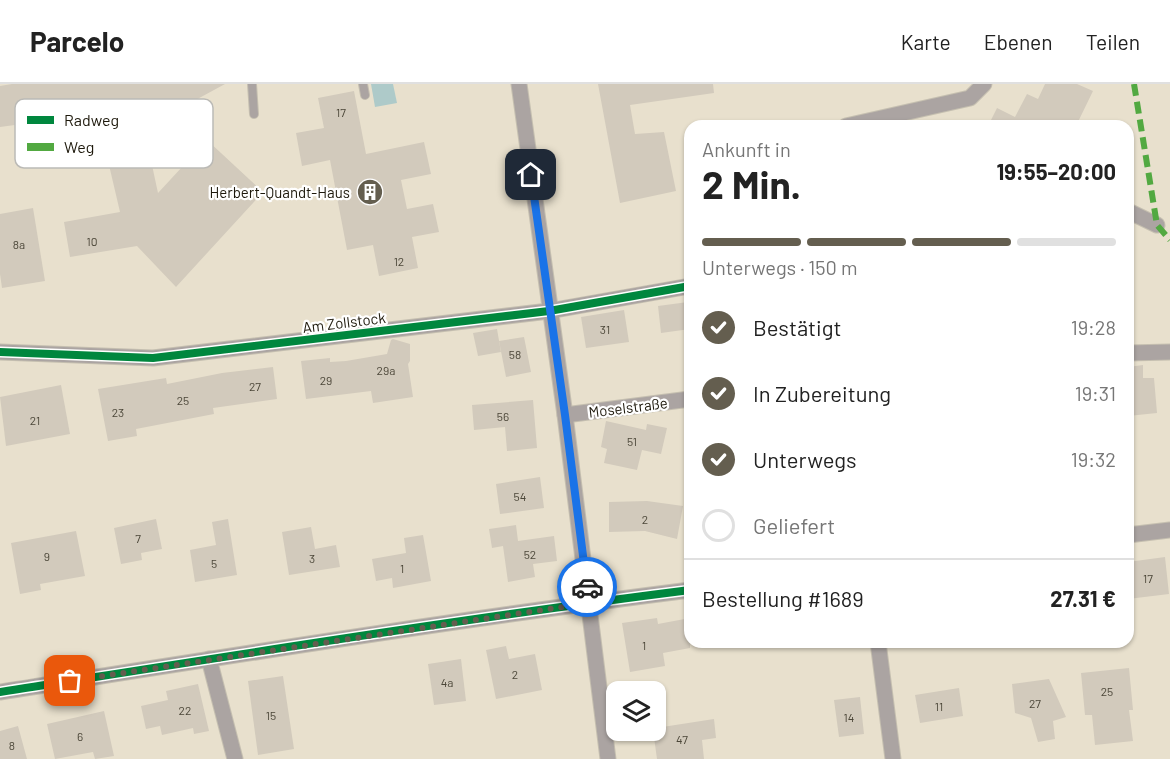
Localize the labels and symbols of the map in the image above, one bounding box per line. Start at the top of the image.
legend [15,99,213,168]
house number: 17 [336,105,346,119]
text: Radweg [64,110,119,129]
text: Weg [64,137,94,156]
pin [505,149,556,200]
building icon: Herbert-Quandt-Haus [355,177,385,207]
place label: Herbert-Quandt-Haus [209,183,350,201]
house number: 10 [87,234,97,248]
house number: 8a [13,237,25,251]
house number: 12 [394,254,404,268]
street label: Am Zollstock [301,308,387,336]
house number: 31 [600,322,610,336]
house number: 58 [509,347,521,361]
house number: 29a [377,363,395,377]
house number: 29 [320,373,332,387]
house number: 27 [249,379,261,393]
house number: 25 [177,393,189,407]
street label: Moselstraße [587,393,669,421]
house number: 23 [112,405,124,419]
house number: 56 [497,409,509,423]
house number: 21 [30,413,40,427]
house number: 51 [627,434,637,448]
house number: 54 [514,489,526,503]
house number: 2 [642,512,648,526]
house number: 7 [135,531,141,545]
house number: 52 [524,547,536,561]
house number: 9 [44,549,50,563]
house number: 3 [309,551,315,565]
house number: 5 [211,556,217,570]
courier [557,557,617,617]
house number: 1 [400,561,404,575]
house number: 17 [1143,571,1153,585]
house number: 1 [642,638,646,652]
pin [44,655,95,706]
house number: 2 [512,667,518,681]
house number: 4a [441,675,453,689]
house number: 25 [1101,684,1113,698]
house number: 27 [1029,696,1041,710]
house number: 11 [935,699,943,713]
house number: 22 [179,703,191,717]
house number: 15 [266,708,276,722]
house number: 14 [844,710,854,724]
house number: 6 [77,729,83,743]
house number: 47 [676,732,688,746]
house number: 8 [9,738,15,752]

